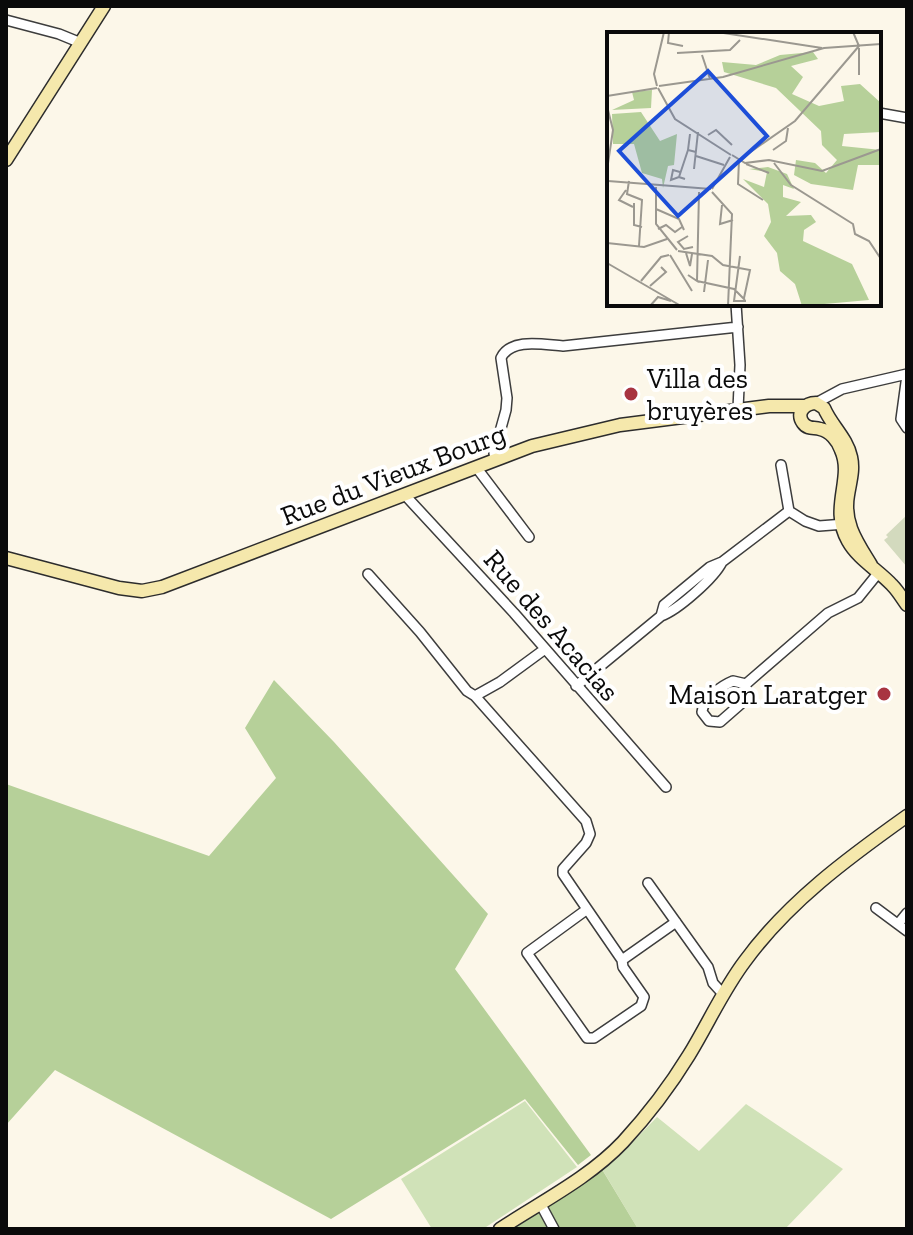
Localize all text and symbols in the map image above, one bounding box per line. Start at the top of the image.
inset map [607,32,881,306]
place label: Villa des bruyères [646,362,753,427]
marker: Villa des bruyères [622,385,640,403]
street label: Rue du Vieux Bourg [276,416,510,533]
street label: Rue des Acacias [477,543,626,708]
place label: Maison Laratger [668,678,868,711]
marker: Maison Laratger [875,685,893,703]

